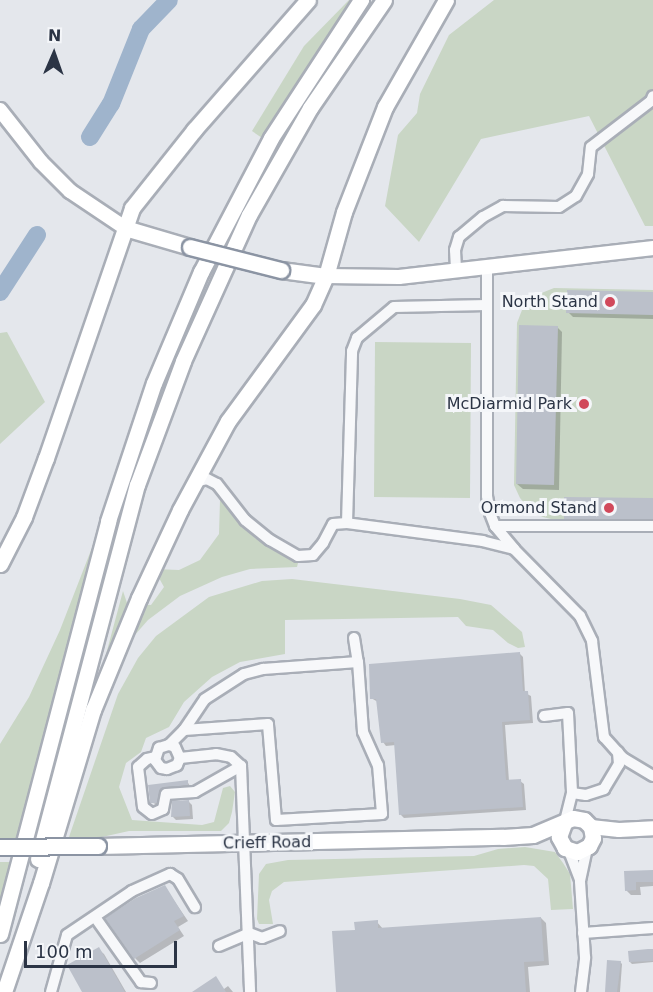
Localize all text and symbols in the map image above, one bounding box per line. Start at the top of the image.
north arrow [24,24,84,84]
text: N [48,26,62,45]
place label: North Stand [502,292,598,312]
marker: North Stand [603,295,617,309]
place label: McDiarmid Park [447,394,572,414]
marker: McDiarmid Park [577,397,591,411]
place label: Ormond Stand [481,498,597,518]
marker: Ormond Stand [602,501,616,515]
street label: Crieff Road [223,833,311,853]
scale bar [27,929,180,967]
text: 100 m [35,941,93,962]

